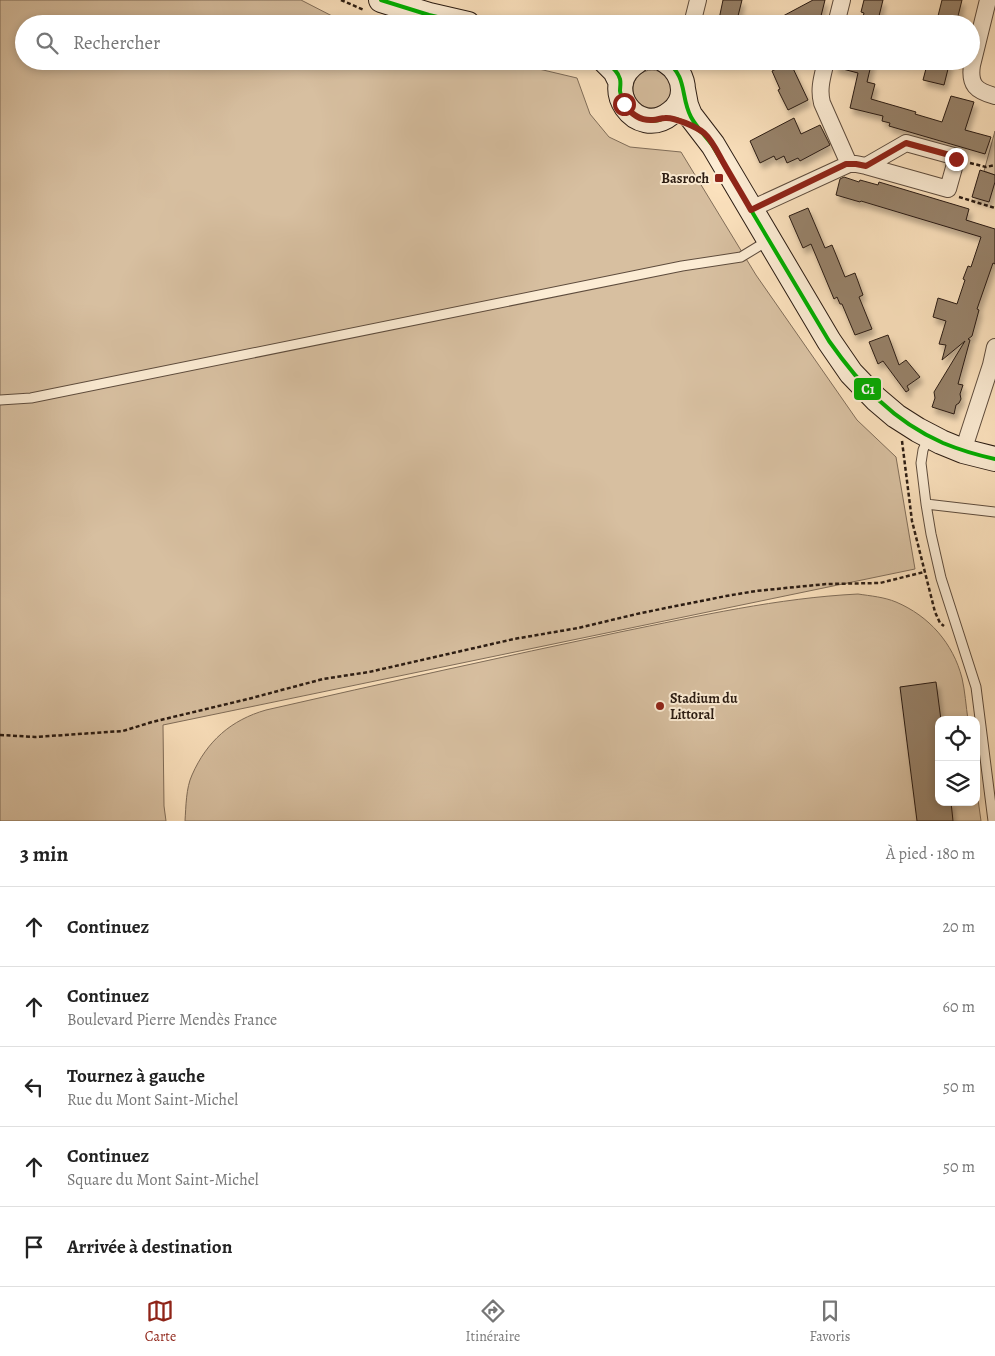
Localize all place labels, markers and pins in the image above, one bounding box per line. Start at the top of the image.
place label: Basroch [661,169,709,188]
marker: Basroch [713,172,725,184]
place label: Stadium du Littoral [670,689,738,724]
marker: Stadium du Littoral [654,700,666,712]

